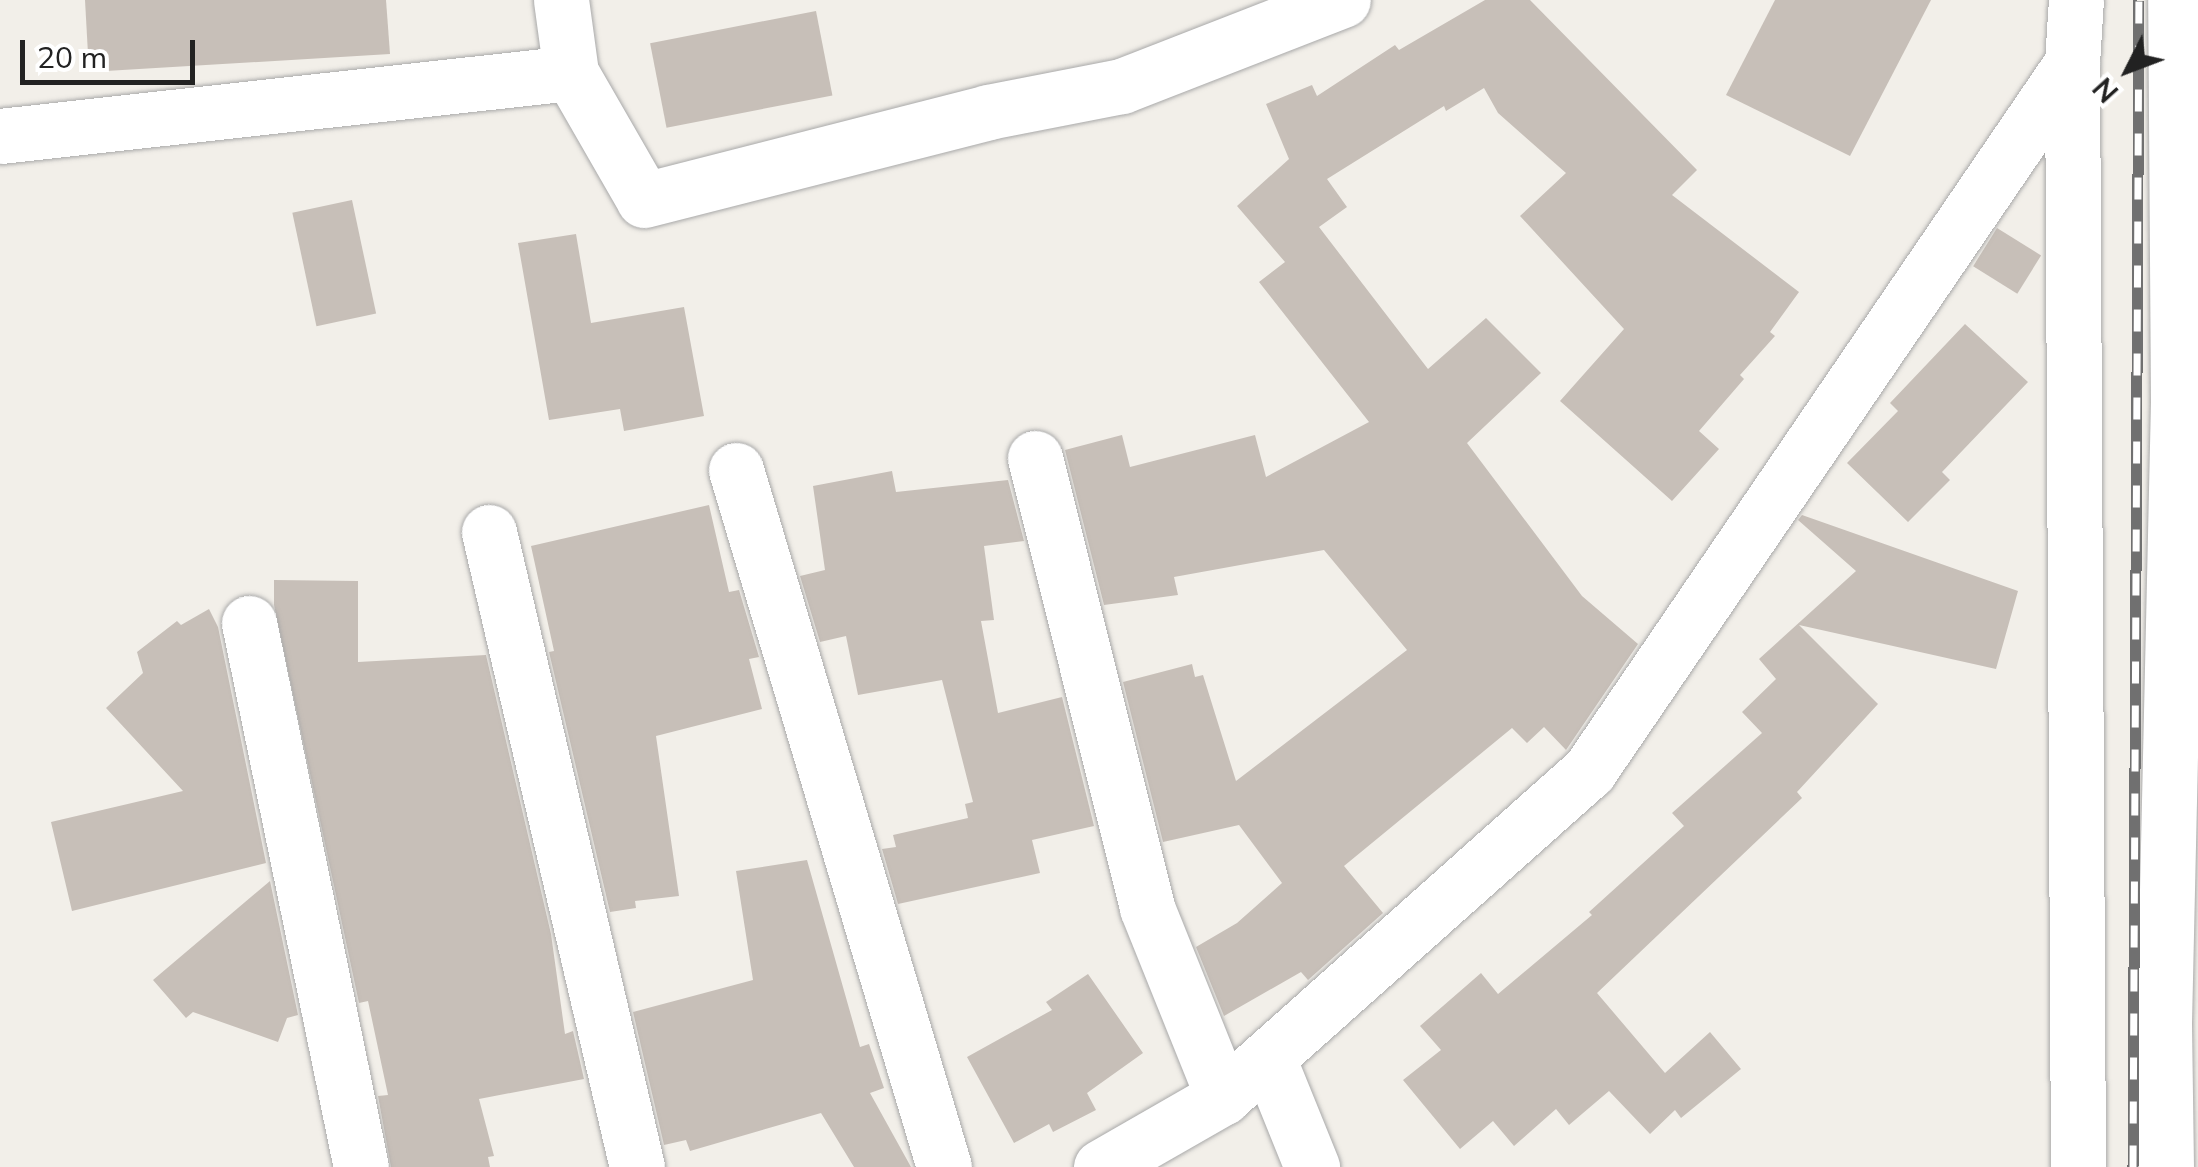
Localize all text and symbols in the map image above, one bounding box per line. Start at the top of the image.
scale bar [25,20,200,82]
north arrow [2078,20,2178,120]
text: 20 m [37,38,107,76]
text: N [2085,71,2125,110]

